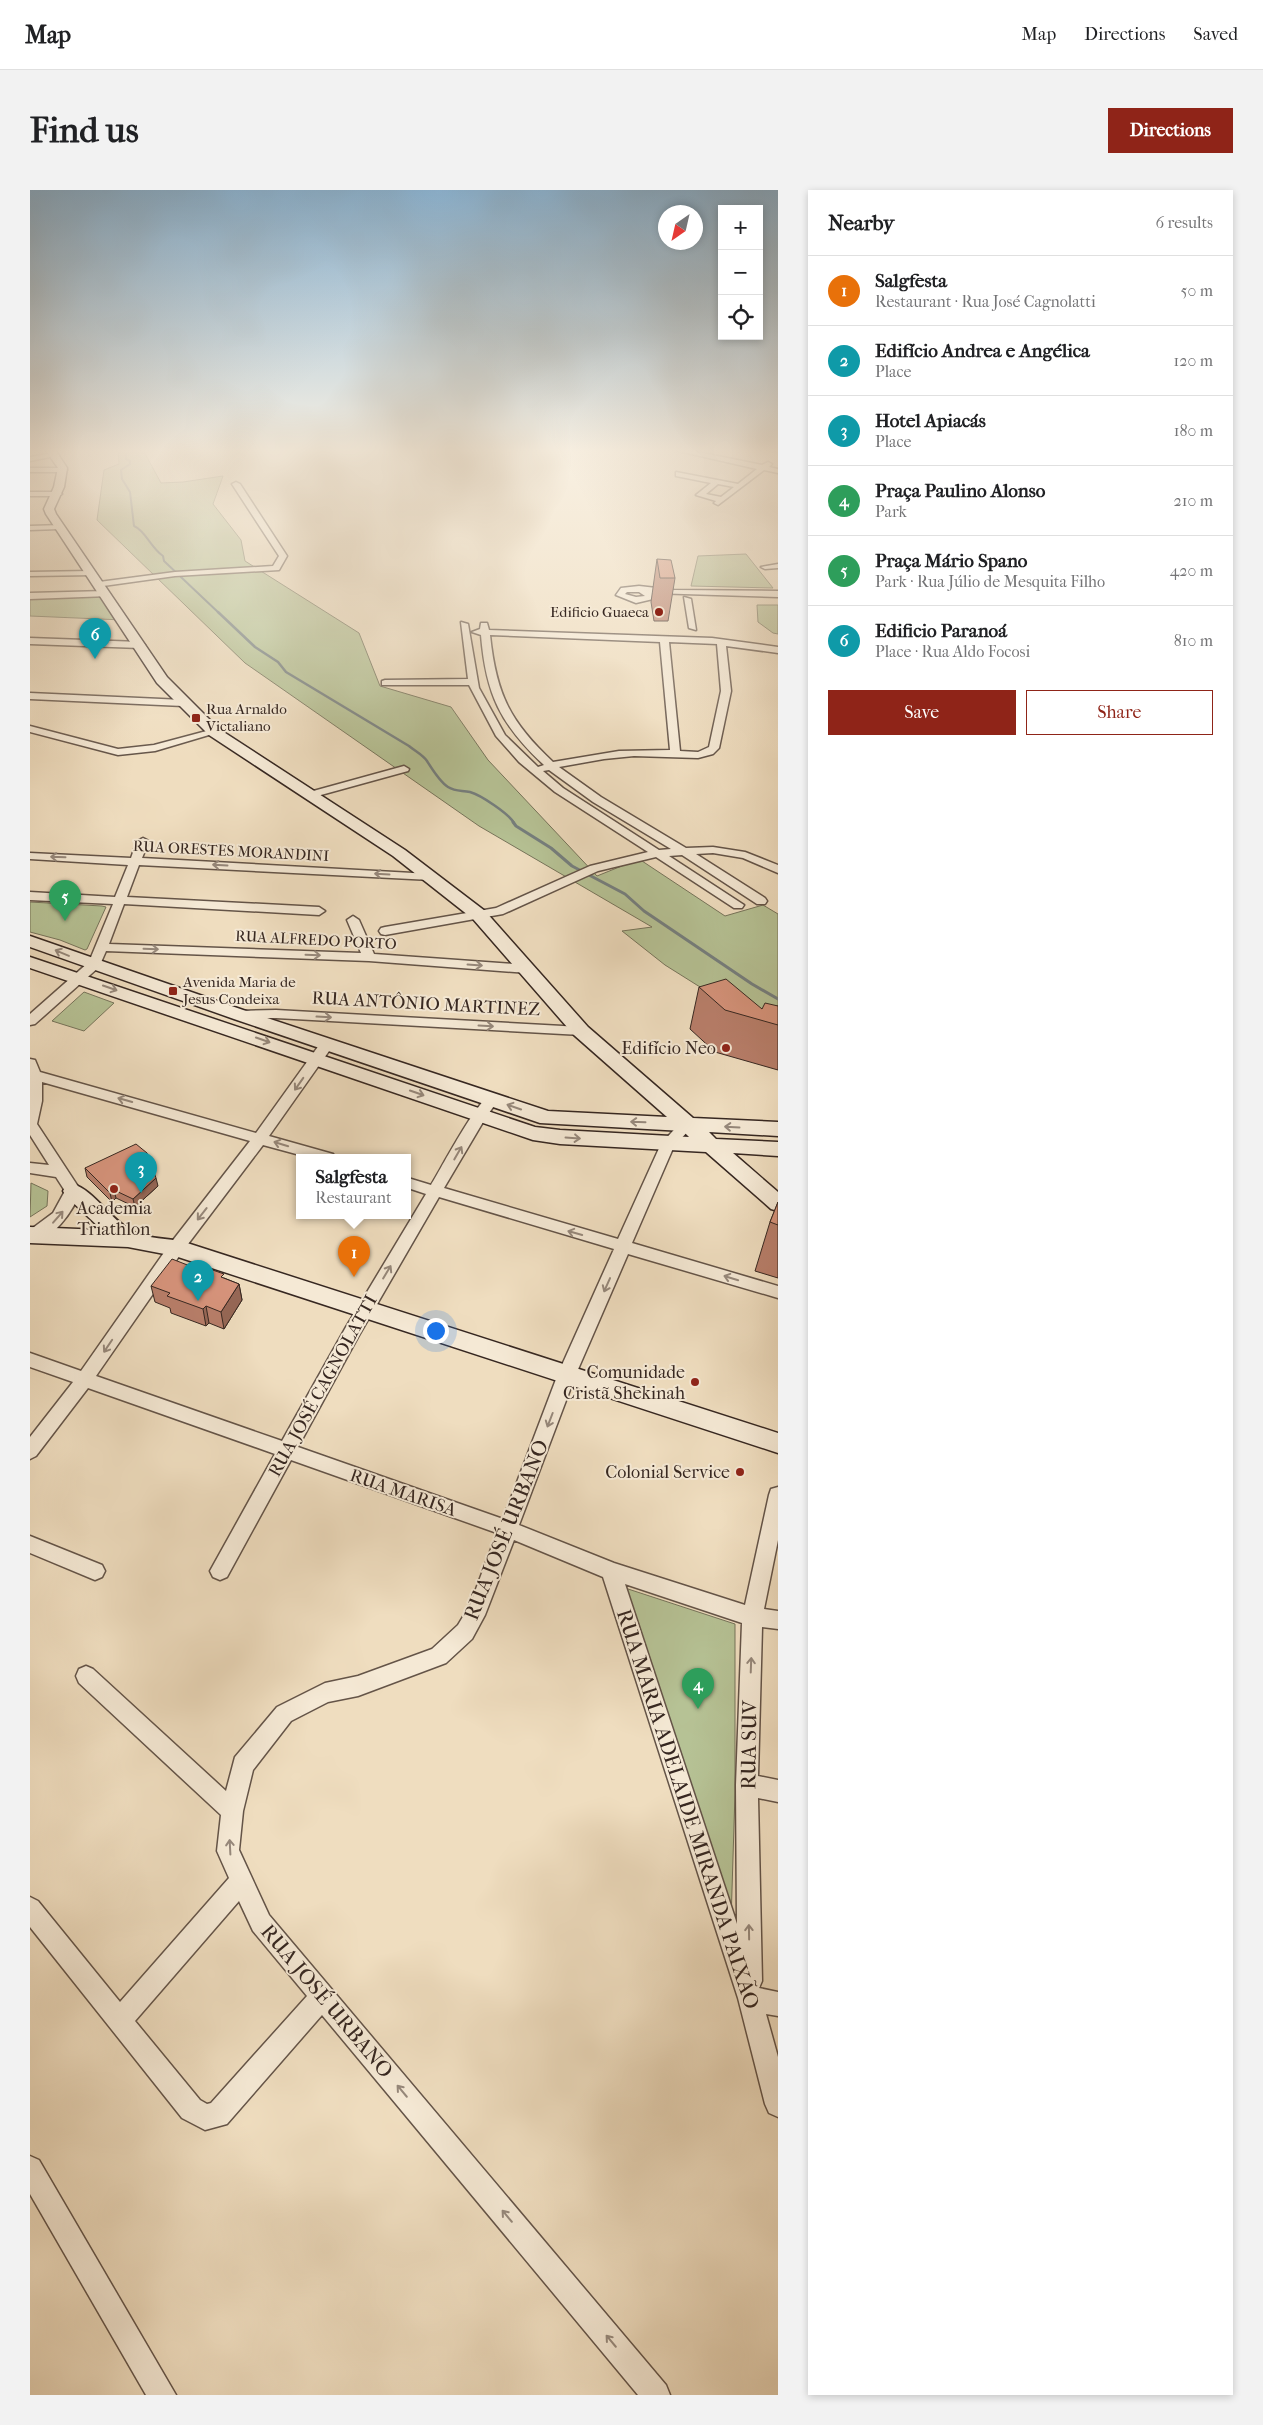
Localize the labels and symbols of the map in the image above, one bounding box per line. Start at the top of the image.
north arrow [658,205,703,250]
place label: Edificio Guaeca [550,603,650,621]
marker: Edificio Guaeca [653,606,665,618]
pin: 6 [79,618,111,659]
place label: Rua Arnaldo Victaliano [205,700,287,735]
marker: Rua Arnaldo Victaliano [190,712,202,724]
street label: RUA ORESTES MORANDINI [133,837,330,865]
one-way arrow [50,853,66,862]
one-way arrow [213,861,229,870]
one-way arrow [375,870,391,879]
pin: 5 [49,880,81,921]
street label: RUA ALFREDO PORTO [235,927,397,953]
one-way arrow [142,944,159,954]
one-way arrow [55,947,70,957]
one-way arrow [305,951,321,960]
one-way arrow [467,960,483,970]
place label: Avenida Maria de Jesus Condeixa [182,973,296,1008]
one-way arrow [101,984,117,993]
marker: Avenida Maria de Jesus Condeixa [167,985,179,997]
street label: RUA ANTÔNIO MARTINEZ [311,986,541,1020]
one-way arrow [315,1013,331,1022]
one-way arrow [478,1022,494,1031]
one-way arrow [255,1036,271,1046]
place label: Edifício Neo [621,1038,716,1059]
marker: Edifício Neo [720,1042,732,1054]
one-way arrow [294,1076,304,1090]
one-way arrow [409,1089,424,1098]
one-way arrow [117,1094,133,1104]
one-way arrow [506,1102,522,1111]
one-way arrow [630,1117,646,1127]
one-way arrow [725,1122,741,1131]
one-way arrow [564,1134,580,1143]
one-way arrow [274,1138,290,1148]
one-way arrow [453,1146,463,1161]
pin: 3 [125,1152,157,1193]
marker: Academia Triathlon [108,1183,120,1195]
place label: Academia Triathlon [75,1198,152,1240]
one-way arrow [197,1207,208,1220]
one-way arrow [53,1211,64,1224]
one-way arrow [568,1227,584,1237]
pin: 1 [338,1236,370,1277]
pin: 2 [182,1260,214,1301]
one-way arrow [383,1266,393,1280]
one-way arrow [724,1273,740,1283]
one-way arrow [602,1277,611,1292]
street label: RUA JOSÉ CAGNOLATTI [263,1291,382,1481]
your location [423,1318,449,1344]
one-way arrow [103,1339,113,1353]
place label: Comunidade Cristã Shekinah [563,1362,685,1404]
marker: Comunidade Cristã Shekinah [689,1376,701,1388]
one-way arrow [545,1411,554,1427]
street label: RUA JOSÉ URBANO [459,1436,553,1624]
place label: Colonial Service [605,1462,730,1483]
street label: RUA MARISA [347,1465,459,1521]
marker: Colonial Service [734,1466,746,1478]
street label: RUA MARIA ADELAIDE MIRANDA PAIXÃO [612,1606,764,2012]
one-way arrow [746,1657,756,1673]
pin: 4 [682,1668,714,1709]
street label: RUA SUV [736,1699,762,1790]
one-way arrow [225,1840,234,1856]
street label: RUA JOSÉ URBANO [256,1920,398,2082]
one-way arrow [744,1924,754,1940]
one-way arrow [397,2085,408,2098]
one-way arrow [501,2210,512,2223]
one-way arrow [605,2335,616,2348]

